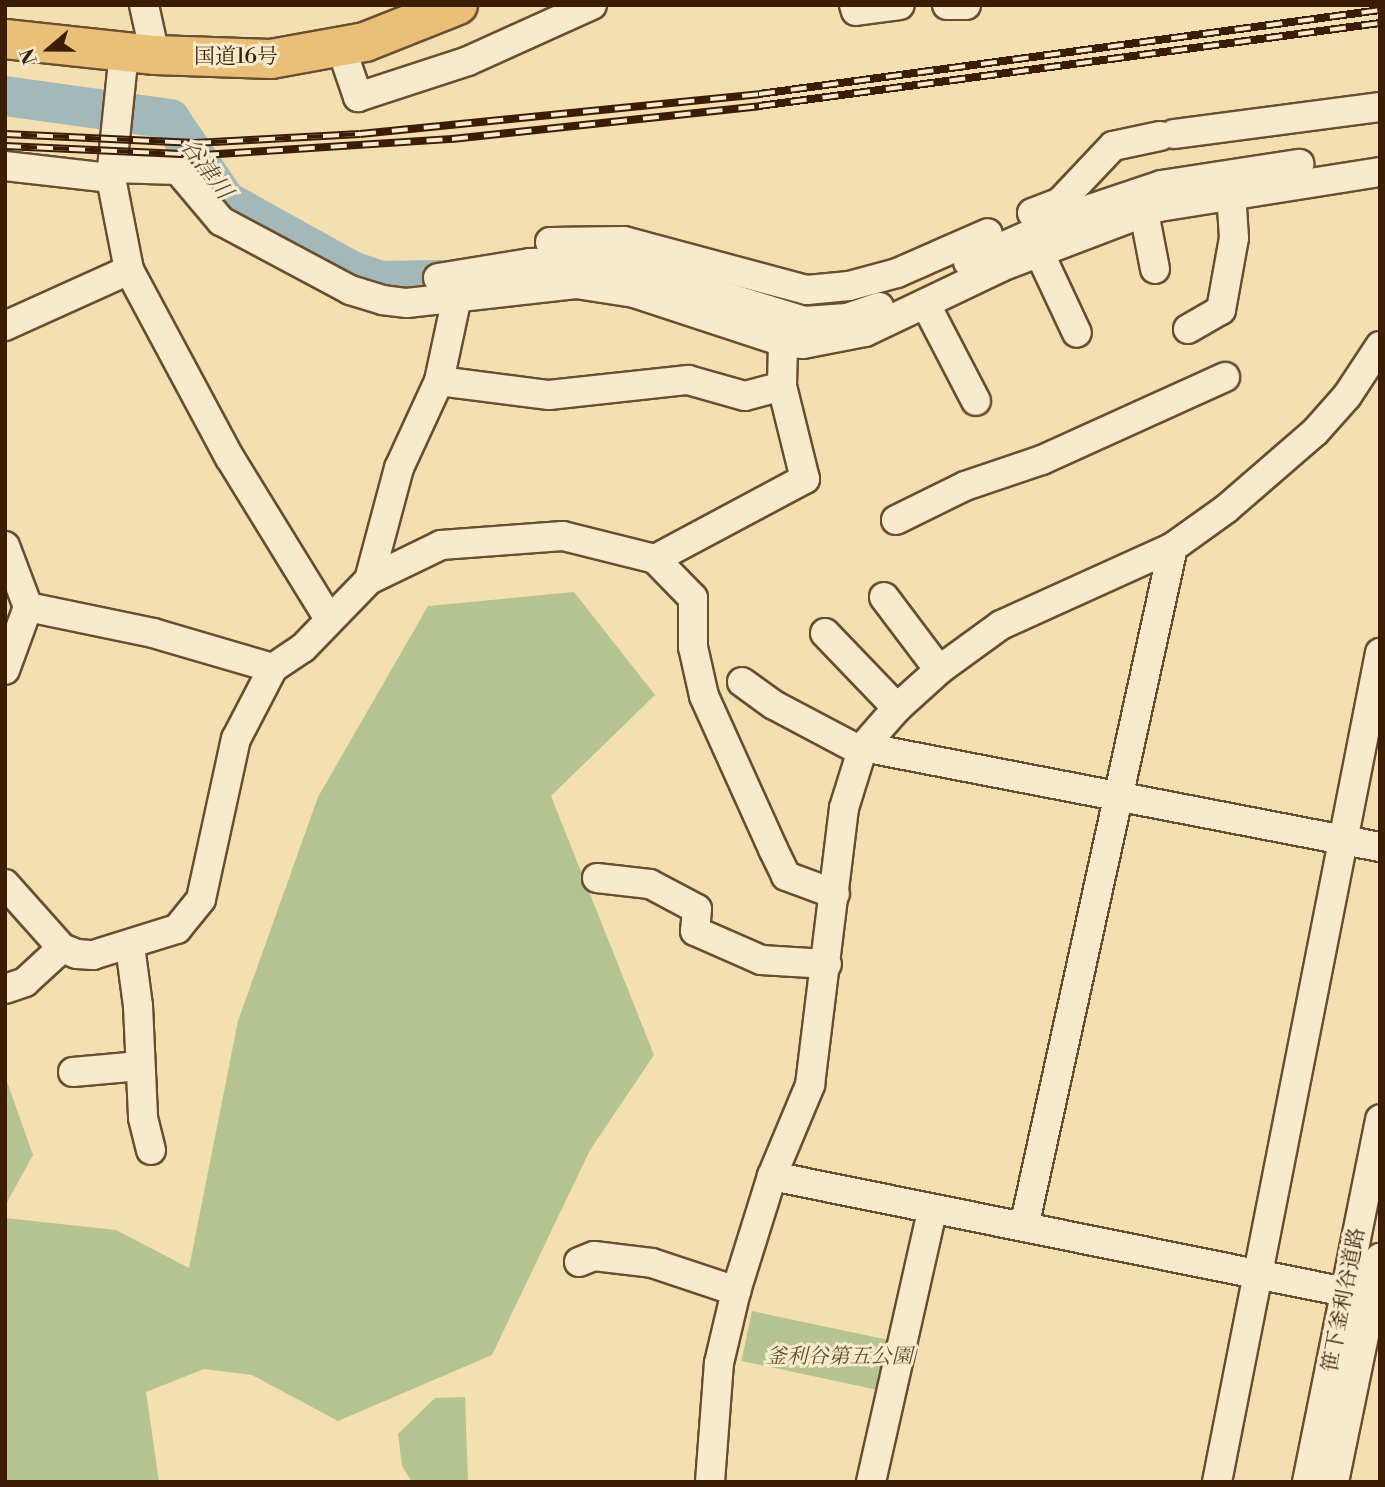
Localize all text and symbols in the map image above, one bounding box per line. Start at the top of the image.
north arrow [14,14,84,84]
street label: 国道16号 [194,44,278,70]
text: N [15,45,43,67]
water label: 谷津川 [174,133,238,205]
street label: 笹下釜利谷道路 [1318,1225,1370,1375]
park label: 釜利谷第五公園 [766,1344,912,1370]

